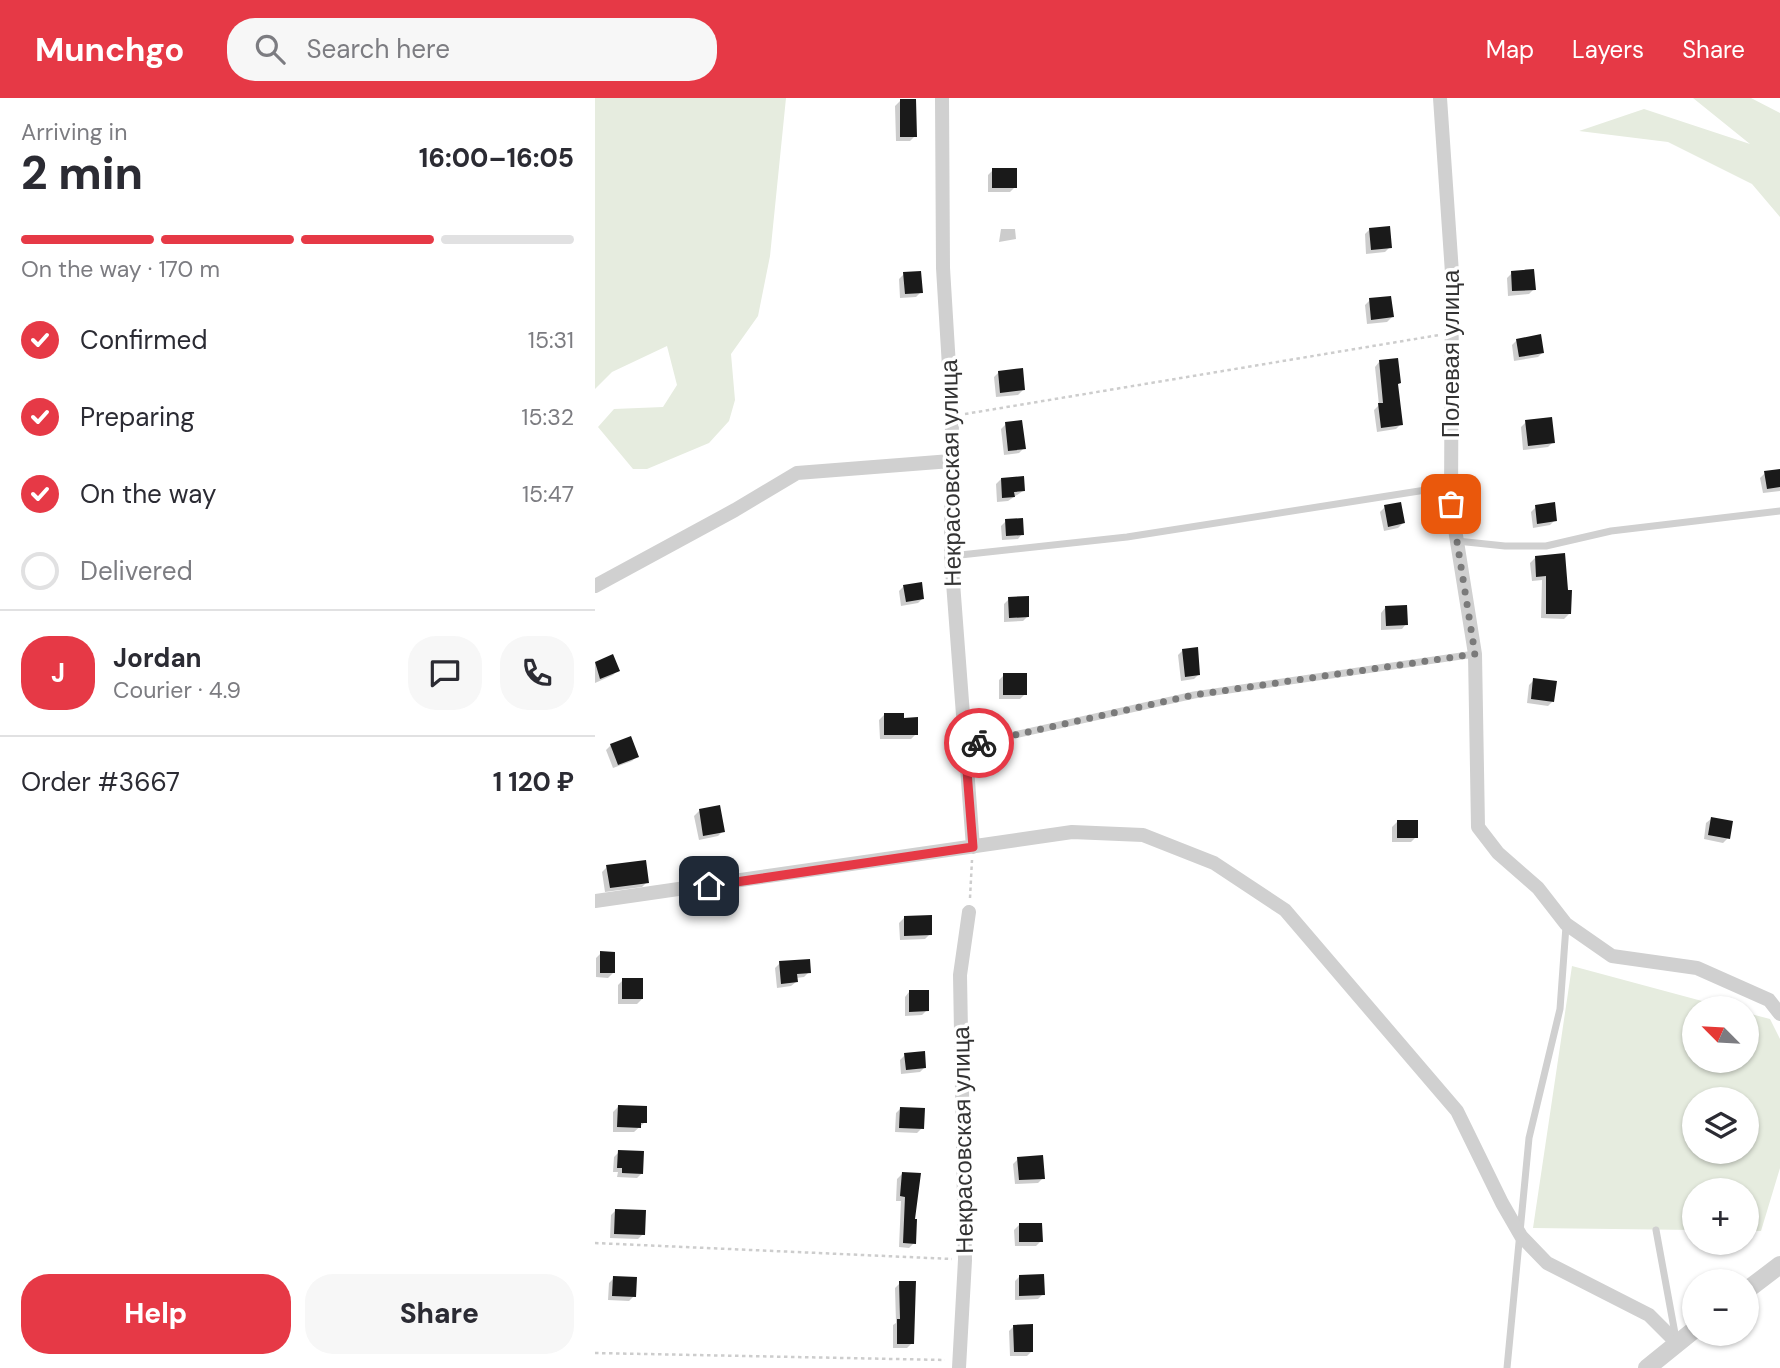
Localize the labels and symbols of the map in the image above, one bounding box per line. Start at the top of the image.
street label: Полевая улица [1435,269,1466,438]
street label: Некрасовская улица [933,358,968,587]
pin [1421,474,1481,534]
courier [944,708,1014,778]
pin [679,856,739,916]
north arrow [1682,996,1759,1073]
street label: Некрасовская улица [945,1025,980,1254]

